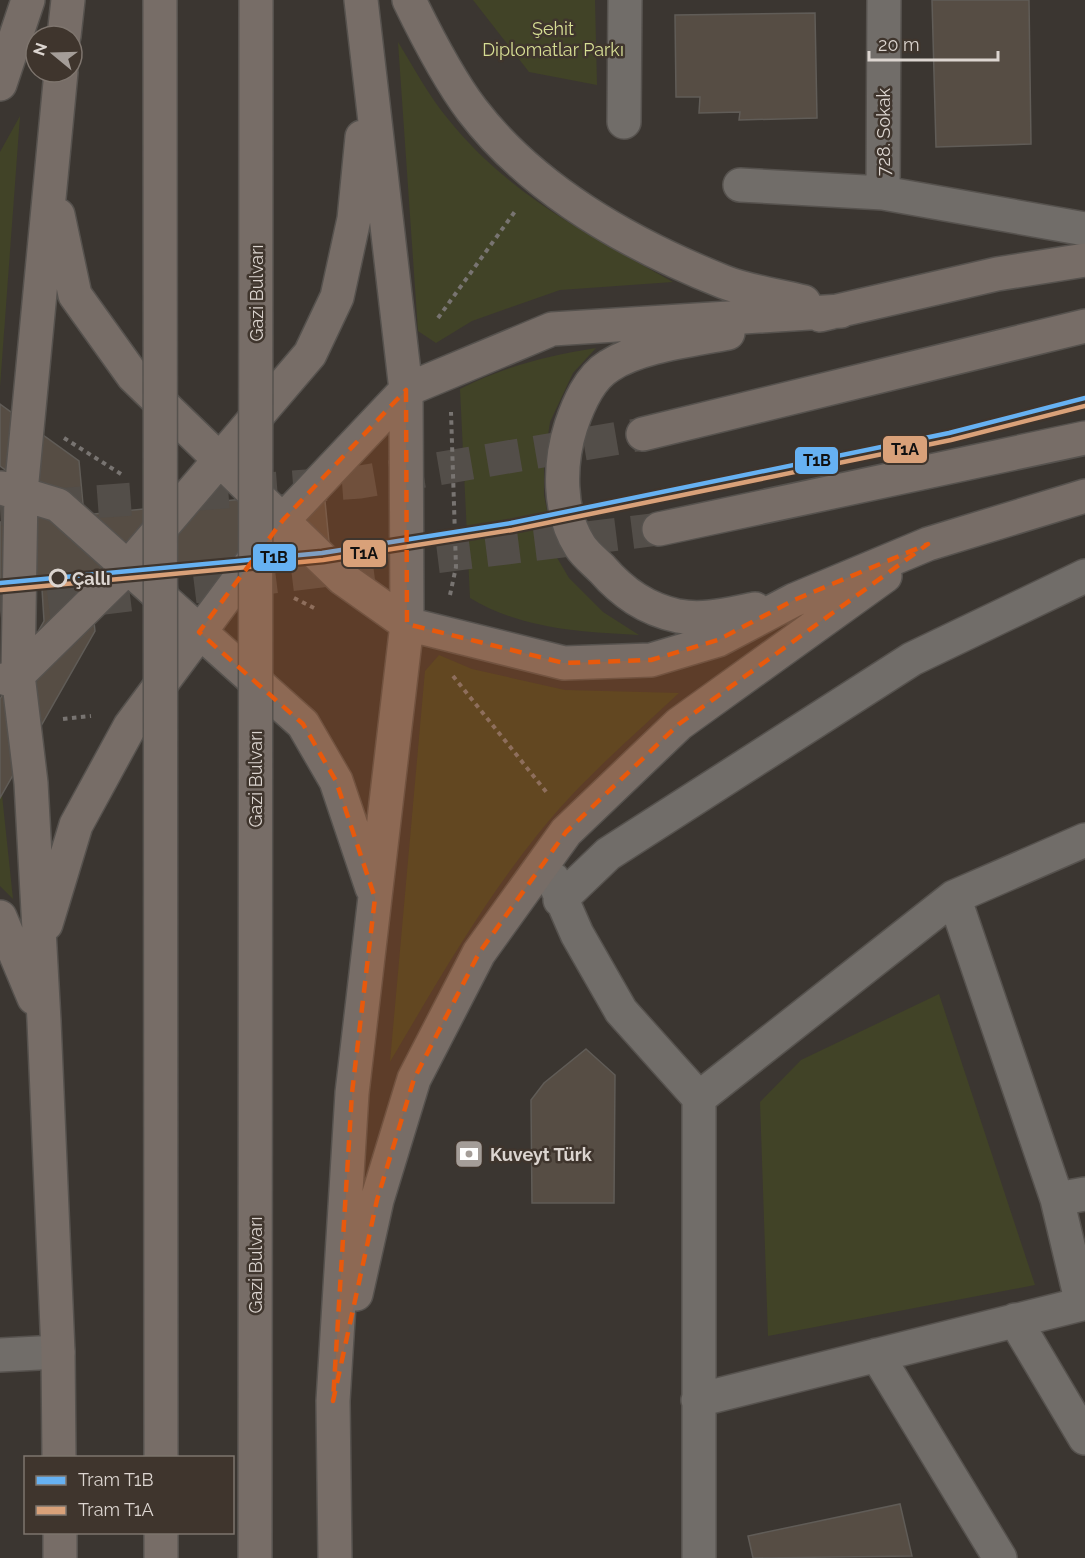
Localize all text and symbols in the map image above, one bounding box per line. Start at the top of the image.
park label: Şehit Diplomatlar Parkı [482,18,624,60]
north arrow [24,24,84,84]
scale bar [869,24,998,62]
text: 20 m [878,34,920,55]
text: N [29,40,51,58]
street label: 728. Sokak [873,87,894,176]
street label: Gazi Bulvarı [246,245,267,341]
line badge: T1A [882,435,928,464]
text: T1A [891,440,919,459]
line badge: T1B [794,446,839,475]
text: T1B [803,451,831,470]
line badge: T1A [342,539,387,568]
line badge: T1B [252,543,297,572]
text: T1A [350,544,378,563]
text: T1B [260,548,288,567]
place label: Çallı [72,568,111,589]
marker: Çallı [49,569,67,587]
street label: Gazi Bulvarı [245,731,266,827]
bank icon: Kuveyt Türk [453,1138,485,1170]
place label: Kuveyt Türk [490,1144,593,1165]
street label: Gazi Bulvarı [245,1217,266,1313]
legend [24,1456,234,1534]
text: Tram T1B [78,1469,154,1490]
text: Tram T1A [78,1499,154,1520]

